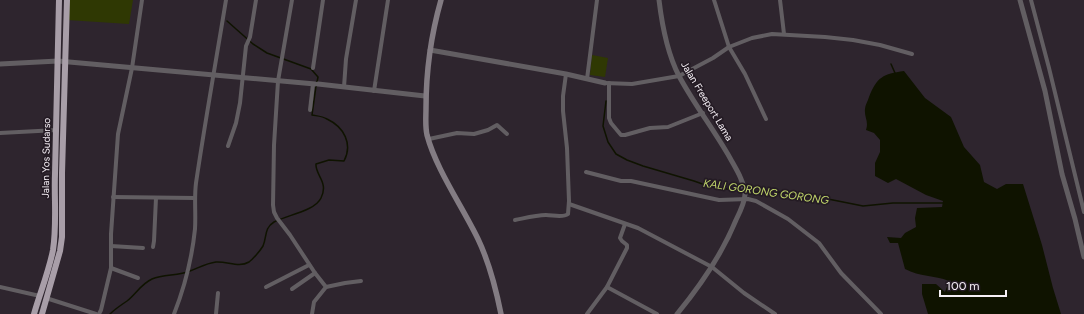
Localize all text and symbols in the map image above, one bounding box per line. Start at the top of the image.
street label: Jalan Freeport Lama [678,59,736,143]
street label: Jalan Yos Sudarso [39,117,53,198]
water label: KALI GORONG GORONG [702,177,830,207]
scale bar [940,272,1006,298]
text: 100 m [946,279,980,293]

